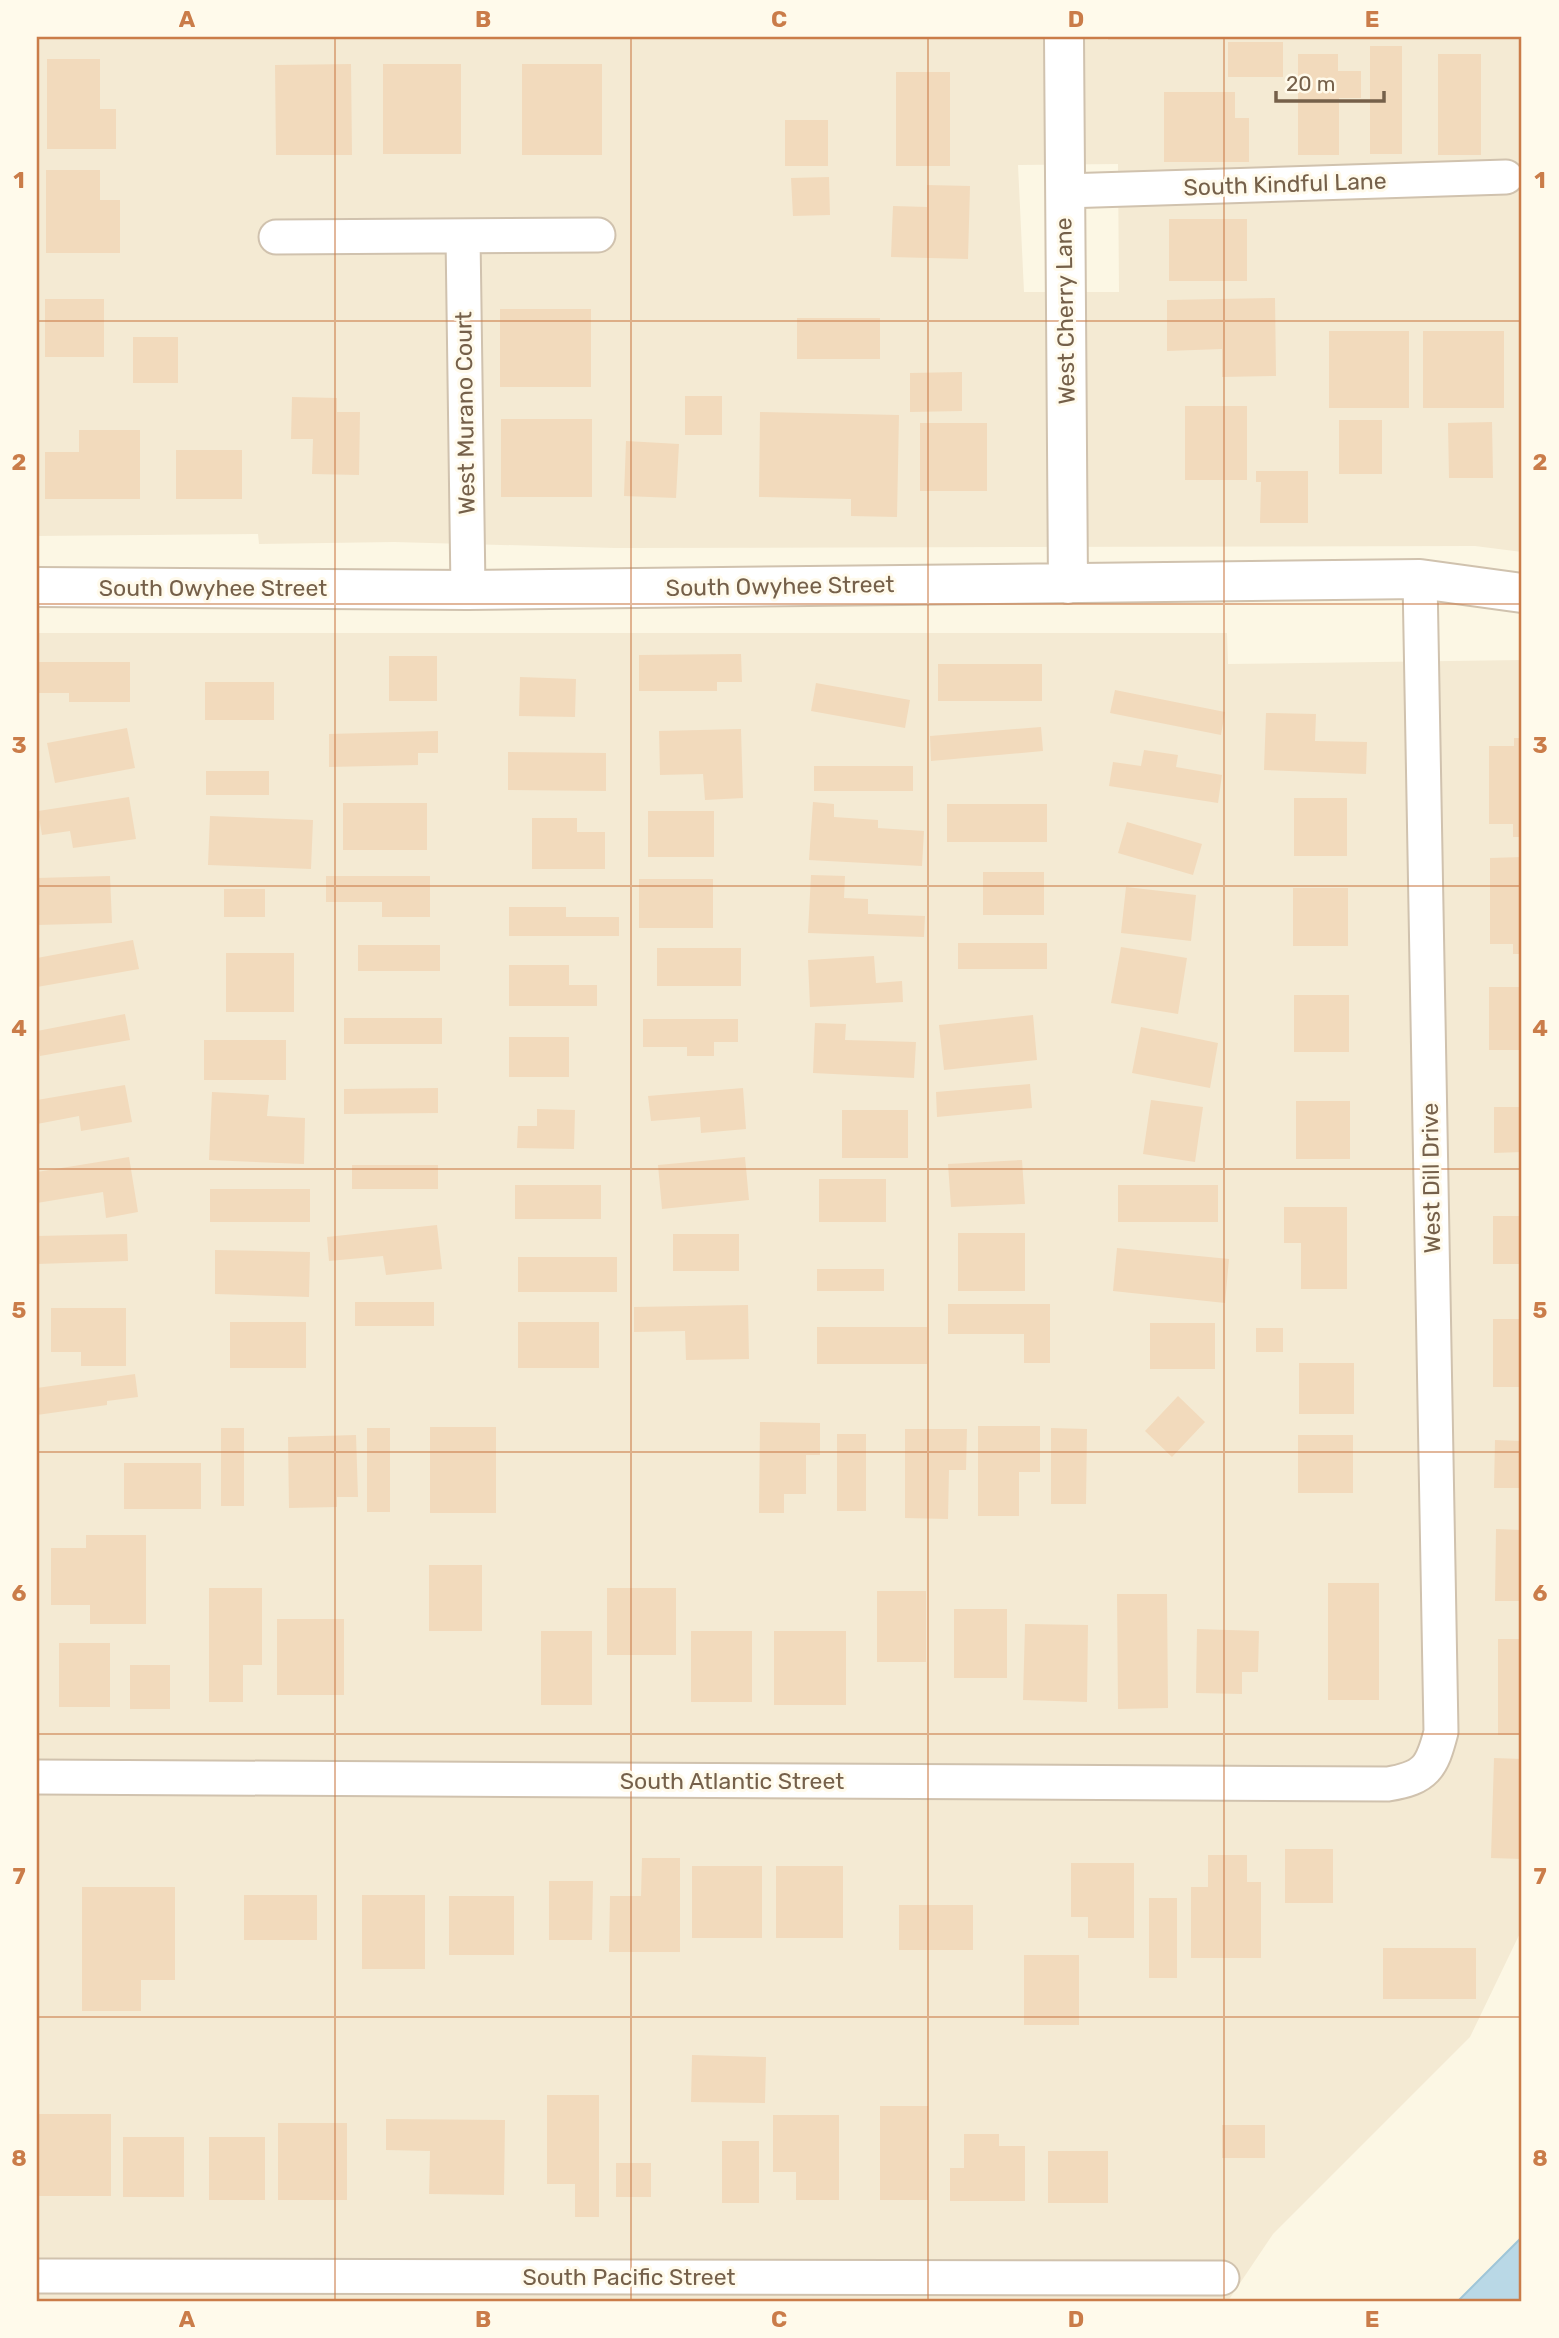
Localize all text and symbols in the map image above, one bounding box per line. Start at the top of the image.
text: A [179,5,196,33]
text: B [475,5,491,33]
text: C [771,5,787,33]
text: D [1068,5,1084,33]
text: E [1365,5,1379,33]
scale bar [1276,60,1384,104]
text: 20 m [1286,71,1335,96]
text: 1 [13,166,25,194]
street label: South Kindful Lane [1183,166,1387,202]
text: 1 [1534,166,1546,194]
street label: West Cherry Lane [1049,217,1081,405]
street label: West Murano Court [449,311,481,515]
text: 2 [12,448,26,476]
text: 2 [1533,448,1547,476]
street label: South Owyhee Street [665,570,895,602]
street label: South Owyhee Street [99,574,327,602]
text: 3 [11,731,27,759]
text: 3 [1532,731,1548,759]
text: 4 [11,1014,27,1042]
text: 4 [1532,1014,1548,1042]
street label: West Dill Drive [1416,1102,1446,1254]
text: 5 [12,1296,27,1324]
text: 5 [1533,1296,1548,1324]
text: 6 [12,1579,27,1607]
text: 6 [1533,1579,1548,1607]
street label: South Atlantic Street [620,1767,844,1795]
text: 7 [12,1862,26,1890]
text: 7 [1533,1862,1547,1890]
text: 8 [11,2144,27,2172]
text: 8 [1532,2144,1548,2172]
street label: South Pacific Street [523,2263,735,2291]
text: A [179,2305,196,2333]
text: B [475,2305,491,2333]
text: C [771,2305,787,2333]
text: D [1068,2305,1084,2333]
text: E [1365,2305,1379,2333]

